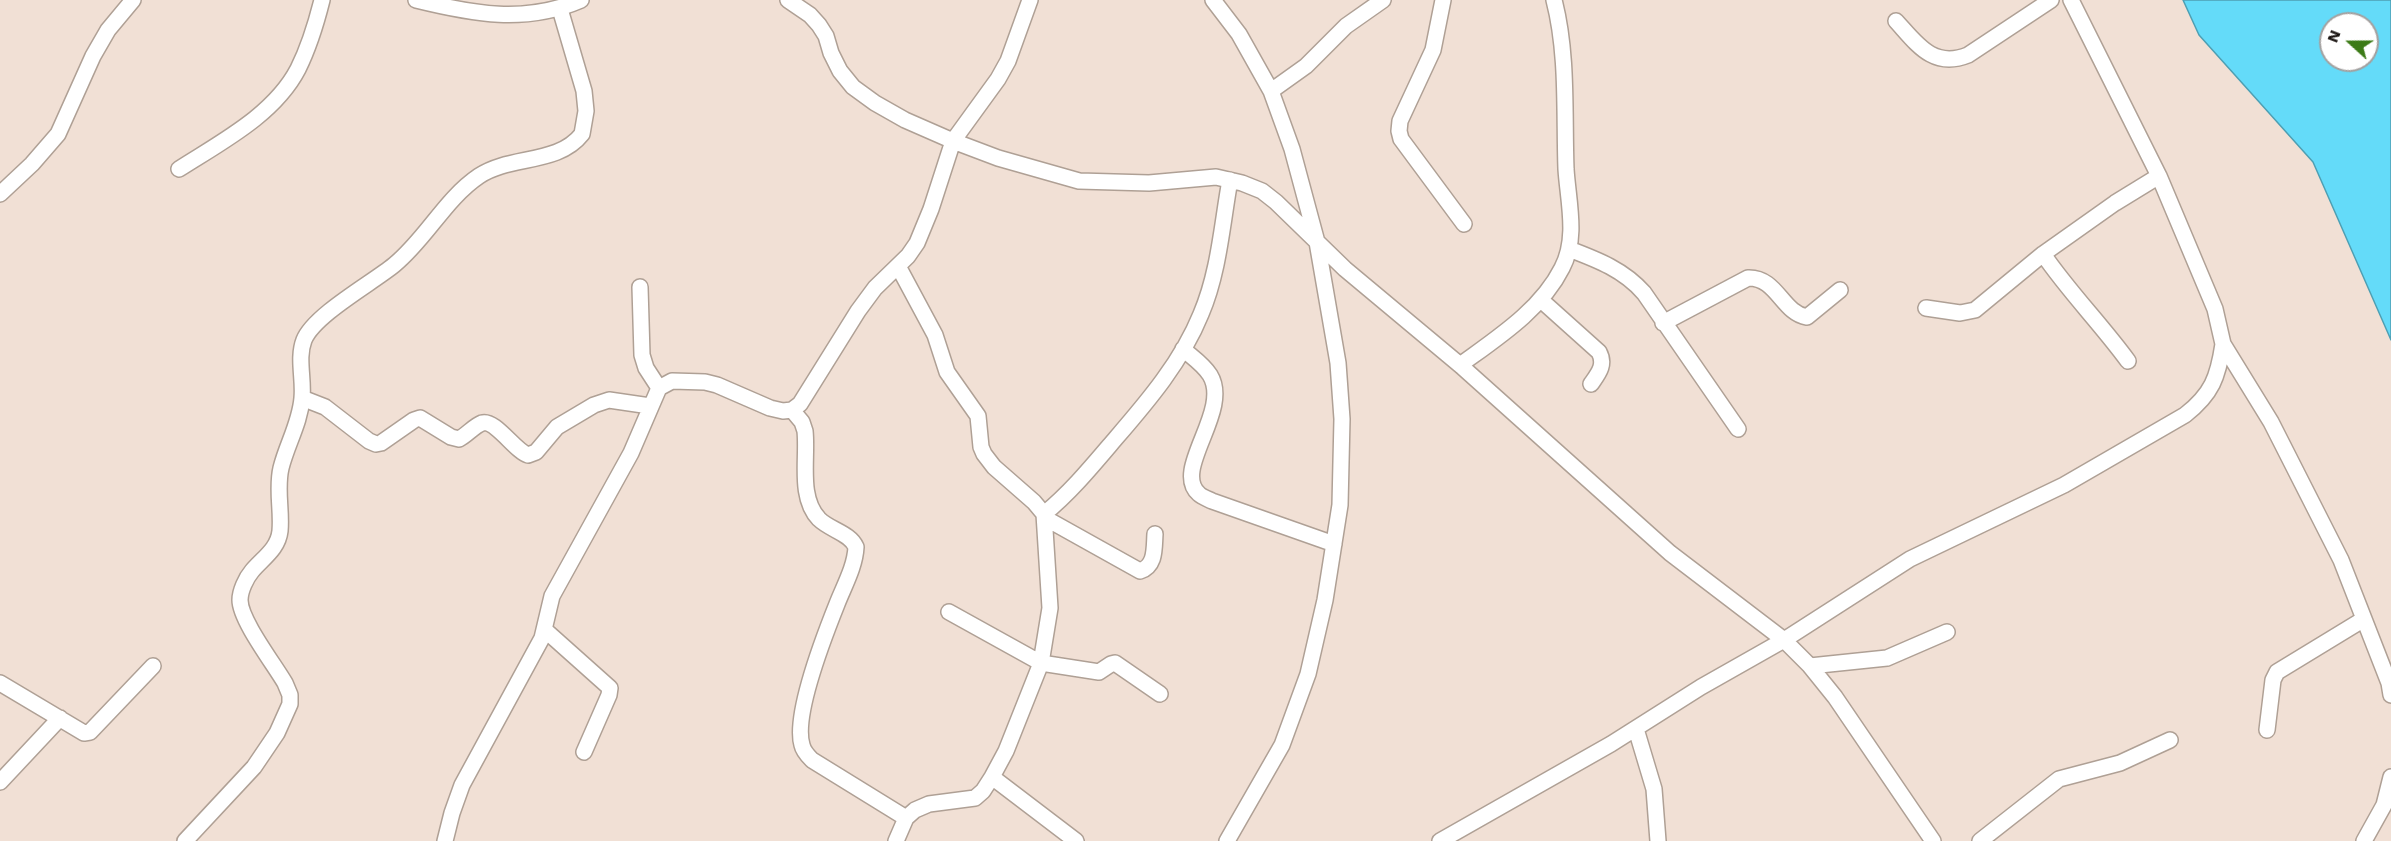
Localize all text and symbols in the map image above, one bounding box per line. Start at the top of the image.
north arrow [2319,12,2379,72]
text: N [2323,27,2345,45]

